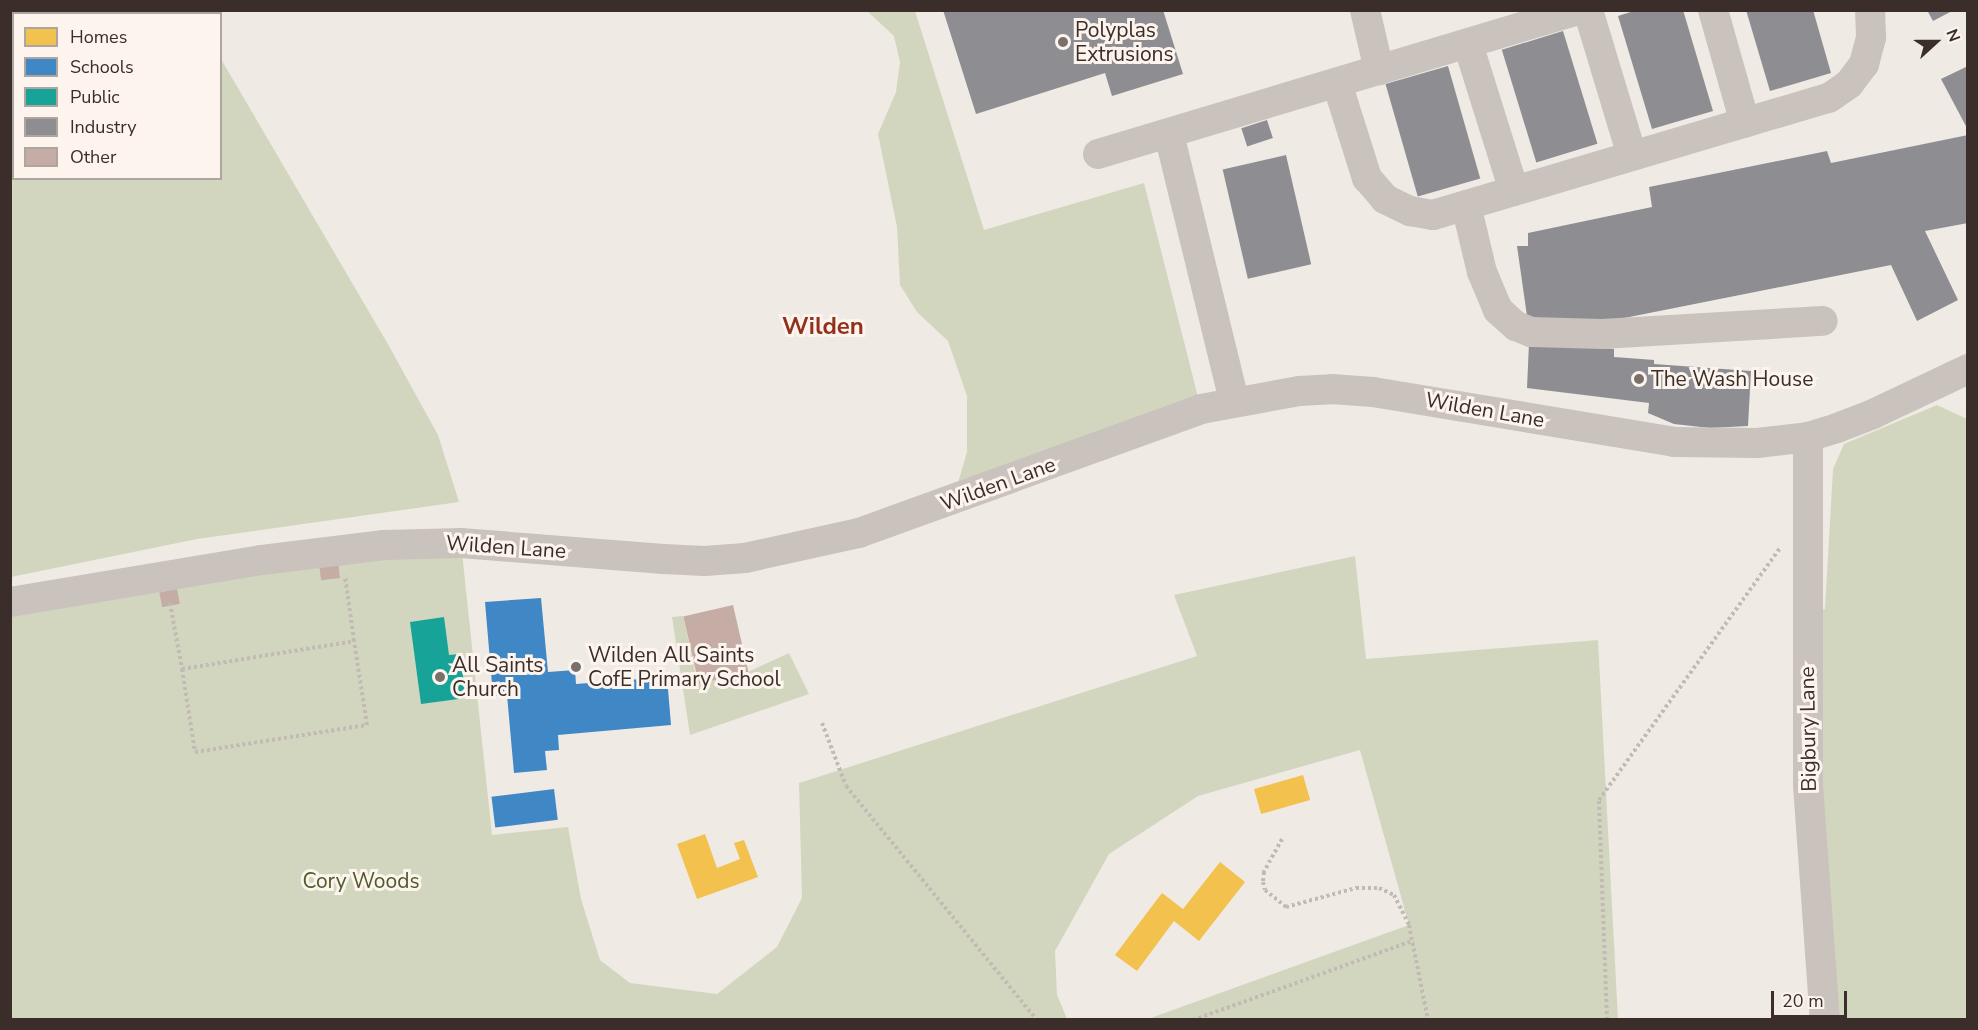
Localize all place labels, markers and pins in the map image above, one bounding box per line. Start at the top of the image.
place label: Polyplas Extrusions [1075,17,1174,67]
marker: Polyplas Extrusions [1056,35,1070,49]
place label: The Wash House [1651,366,1813,392]
marker: The Wash House [1632,372,1646,386]
place label: Wilden All Saints CofE Primary School [588,642,781,692]
place label: All Saints Church [452,652,543,702]
marker: Wilden All Saints CofE Primary School [569,660,583,674]
marker: All Saints Church [433,670,447,684]

